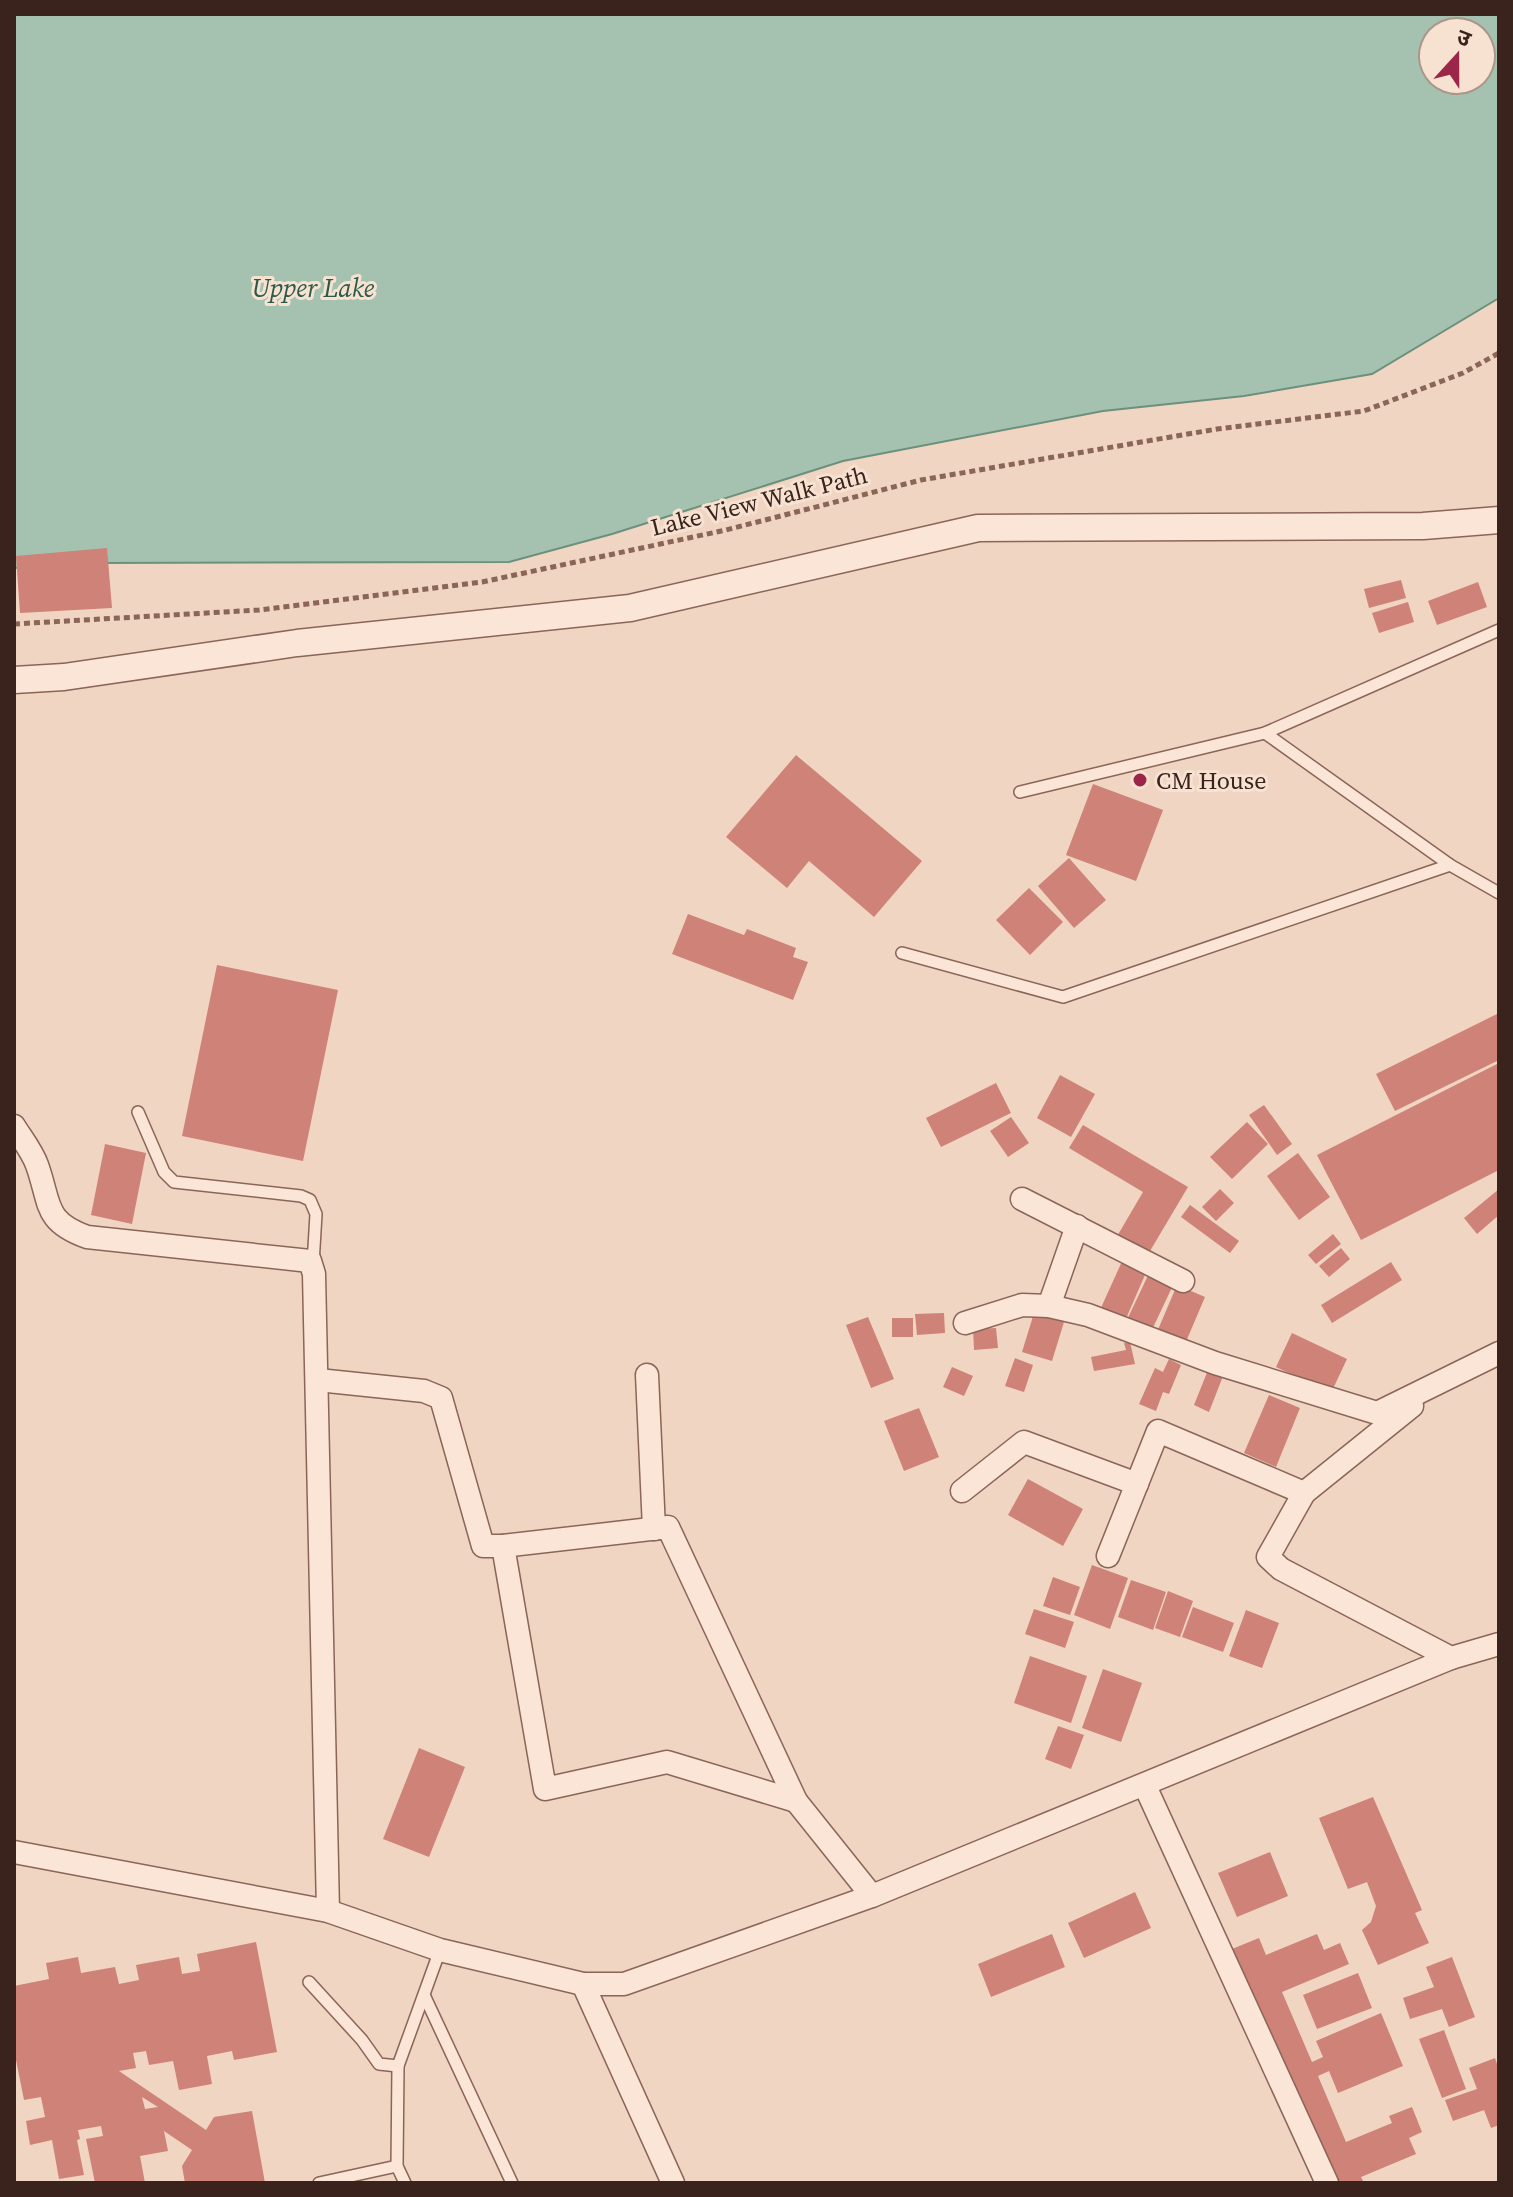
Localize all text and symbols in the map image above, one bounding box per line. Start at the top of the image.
north arrow [1417,16,1497,96]
text: उ [1453,21,1477,54]
water label: Upper Lake [252,270,375,306]
street label: Lake View Walk Path [647,458,871,544]
place label: CM House [1156,764,1266,797]
marker: CM House [1131,771,1149,789]

